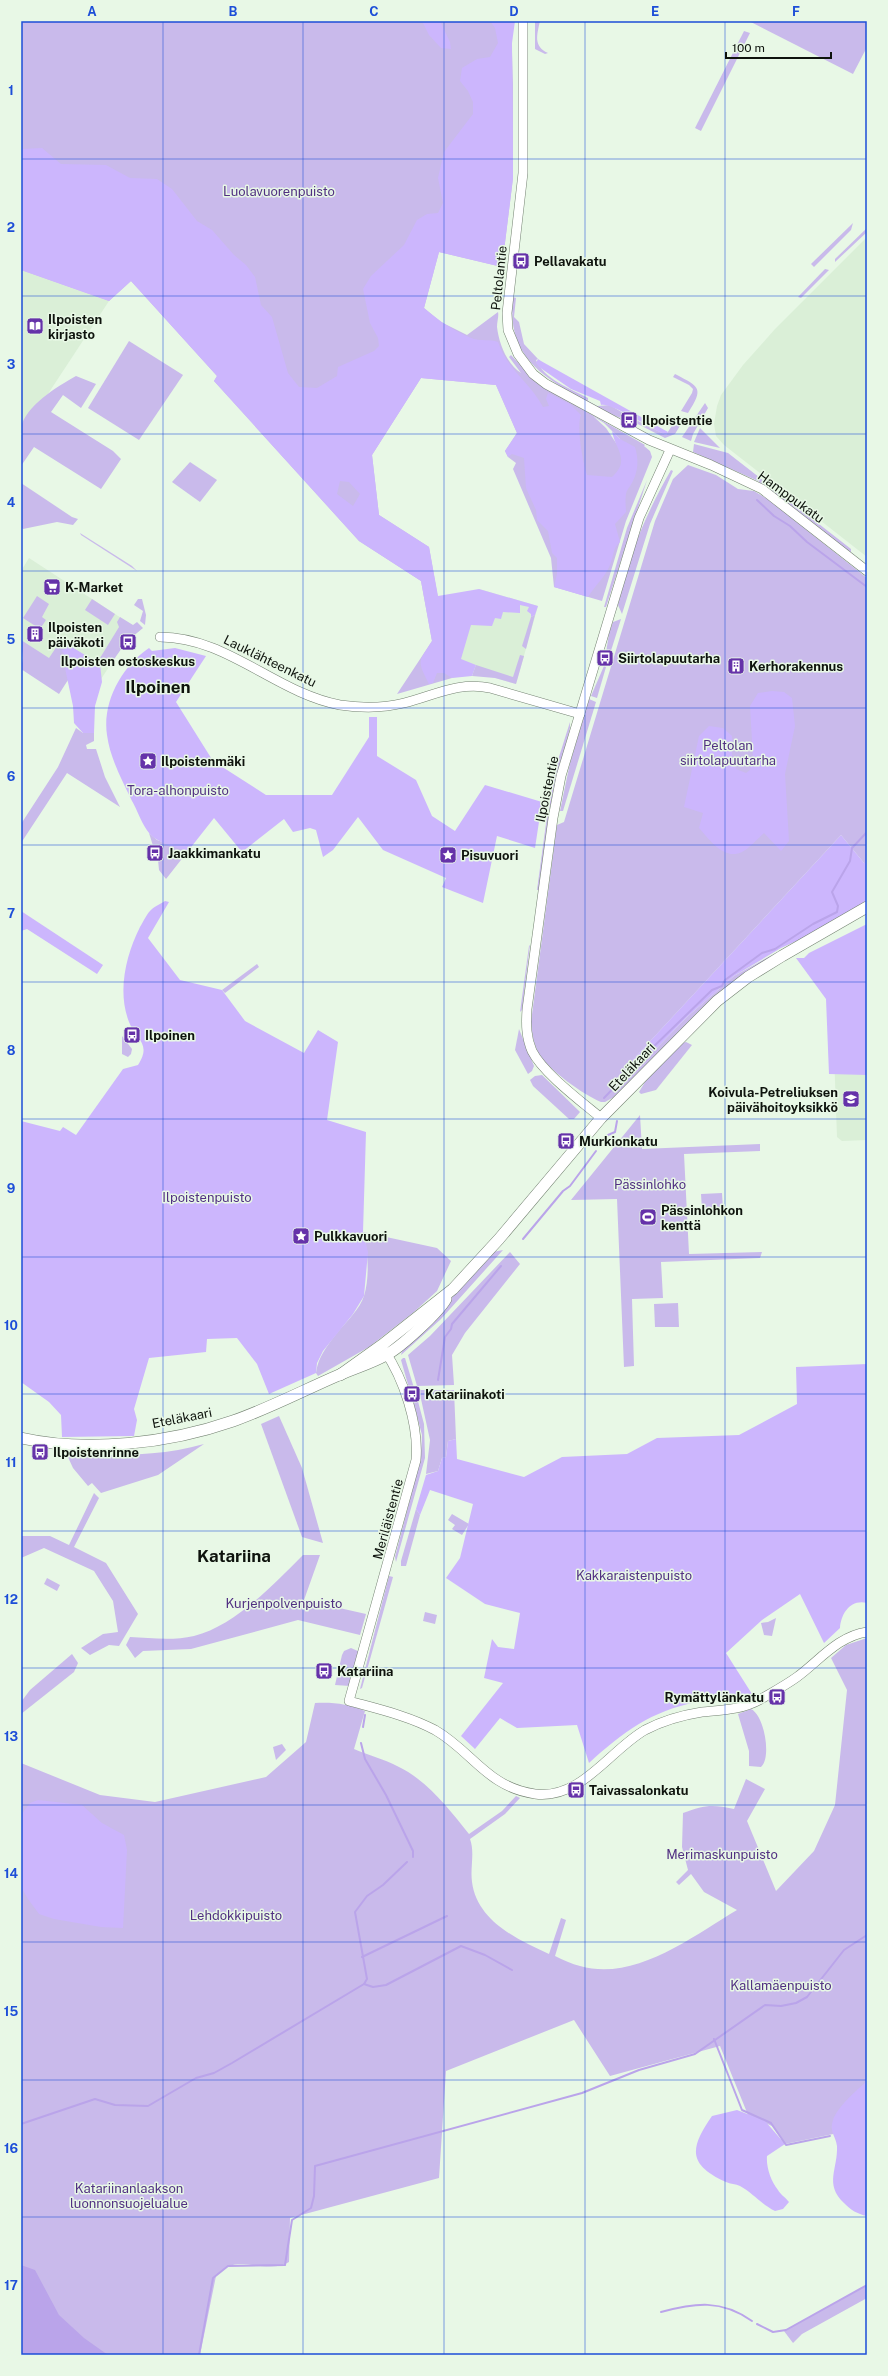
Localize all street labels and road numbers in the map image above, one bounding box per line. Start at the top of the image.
street label: Peltolantie [488,245,510,311]
street label: Hamppukatu [755,468,827,526]
street label: Lauklähteenkatu [221,632,319,690]
street label: Ilpoistentie [533,754,561,824]
street label: Eteläkaari [606,1040,658,1094]
street label: Eteläkaari [151,1405,213,1431]
street label: Meriläistentie [370,1477,406,1561]

